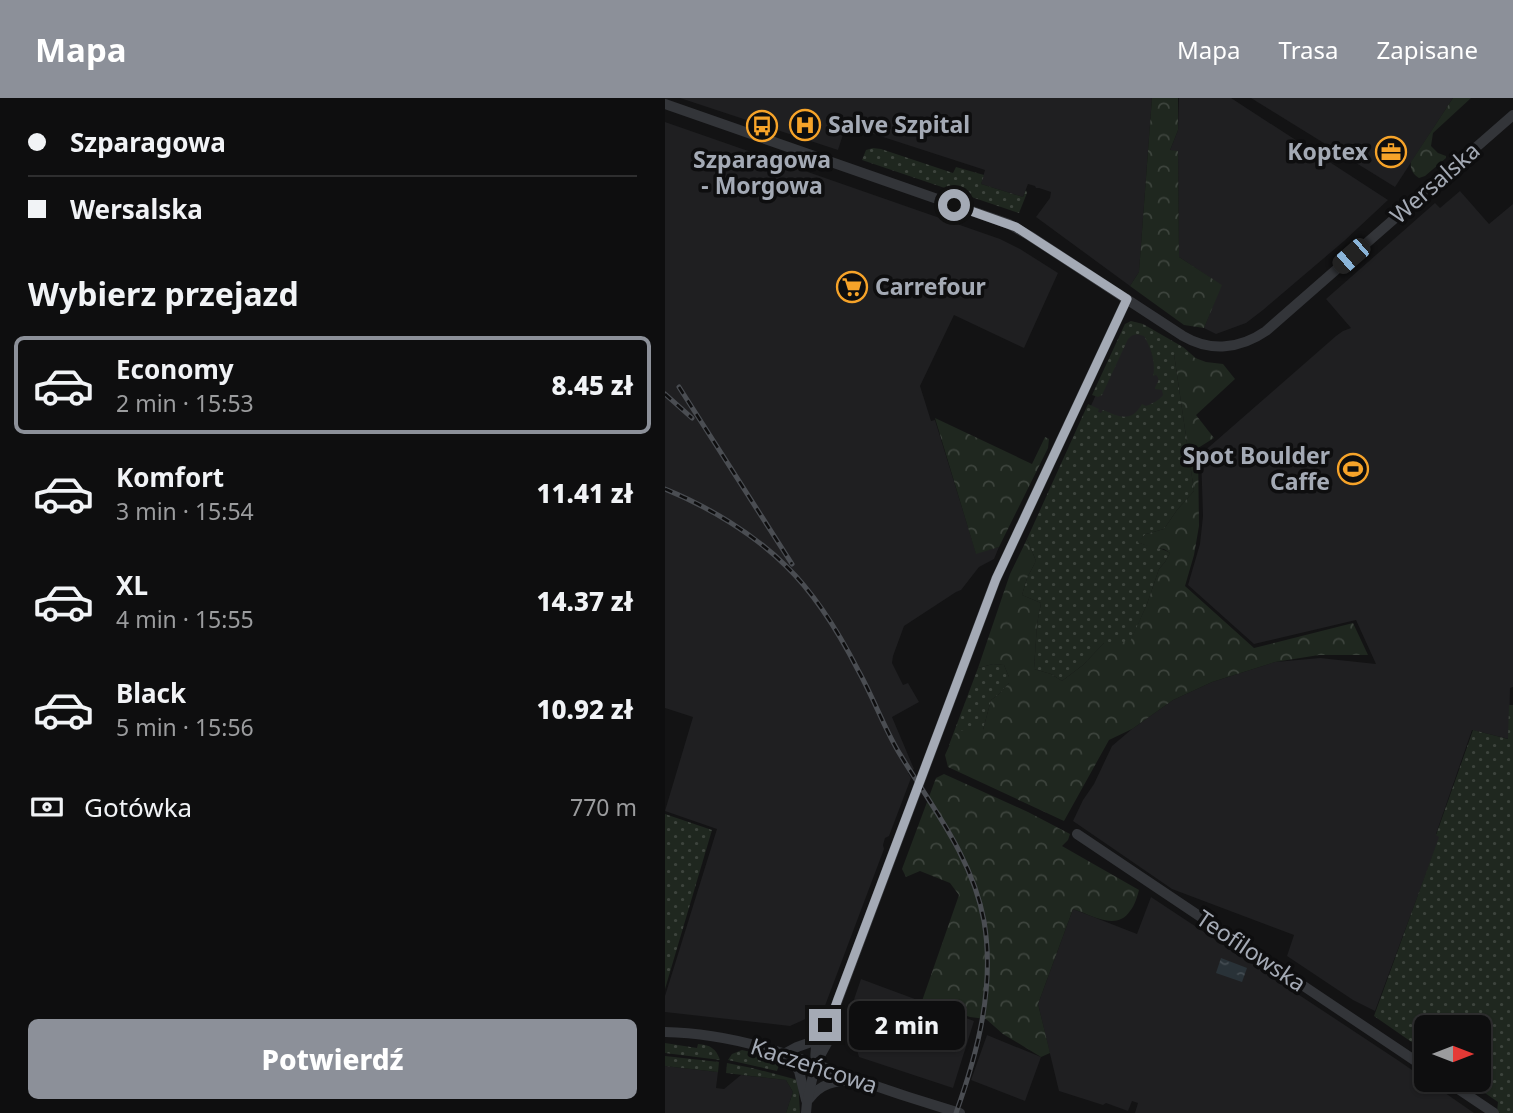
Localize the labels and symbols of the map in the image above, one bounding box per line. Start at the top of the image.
hospital icon: Salve Szpital [788,108,822,142]
place label: Salve Szpital [828,108,970,140]
bus stop icon: Szparagowa - Morgowa [745,109,779,143]
street label: Wersalska [1383,134,1486,230]
place label: Koptex [1287,135,1369,167]
office icon: Koptex [1374,135,1408,169]
place label: Szparagowa - Morgowa [693,143,831,201]
route start [938,189,970,221]
car [1329,234,1374,278]
supermarket icon: Carrefour [835,270,869,304]
place label: Carrefour [875,270,986,302]
place label: Spot Boulder Caffe [1182,439,1330,497]
sports icon: Spot Boulder Caffe [1336,452,1370,486]
street label: Teofilowska [1191,902,1313,999]
callout: 2 min [849,1000,965,1049]
route end [809,1009,841,1041]
north arrow [1414,1015,1491,1092]
street label: Kaczeńcowa [747,1029,882,1101]

